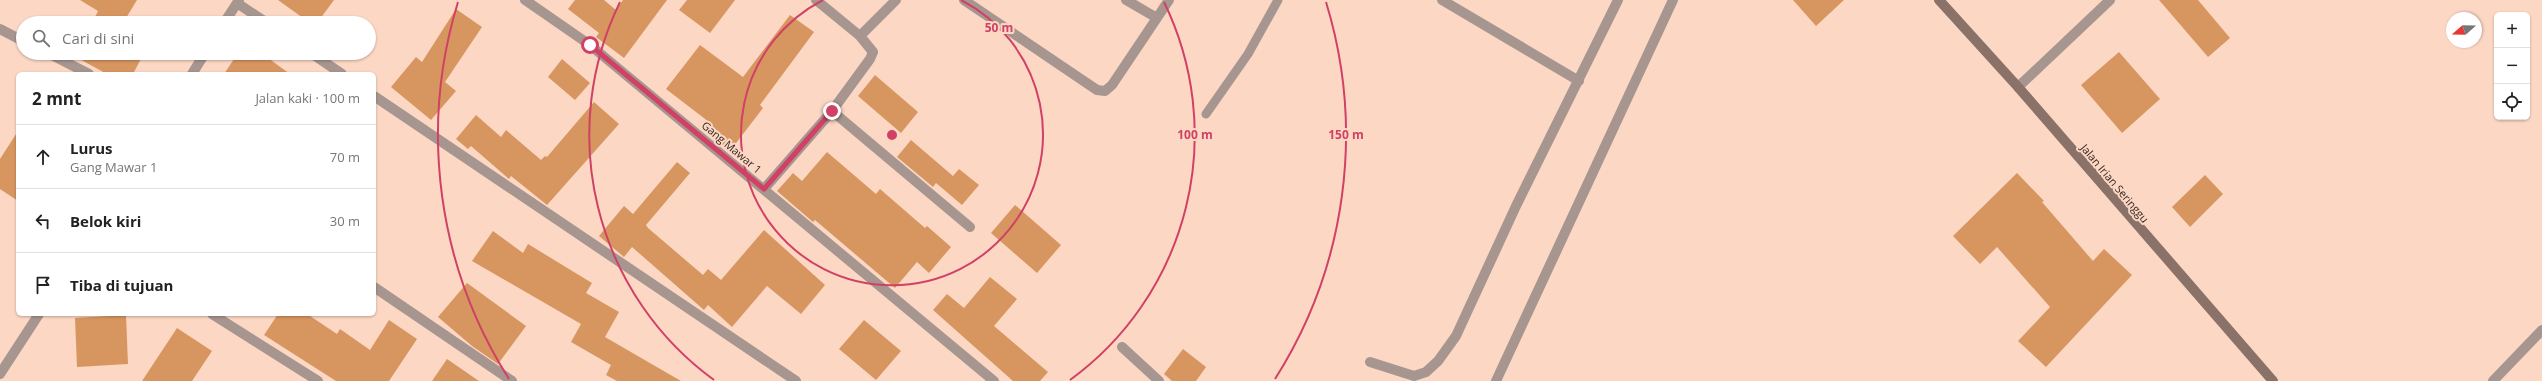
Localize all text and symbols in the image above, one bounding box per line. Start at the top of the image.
north arrow [2446,12,2482,48]
map controls [2494,12,2530,120]
button: + [2494,12,2530,48]
search box [16,16,376,60]
text: 50 m [985,19,1013,36]
icon: search [30,27,52,49]
text: Cari di sini [62,28,134,48]
route start [581,36,599,54]
button: − [2494,48,2530,84]
button: locate [2494,84,2530,120]
text: 2 mnt [32,87,81,110]
text: Jalan kaki · 100 m [255,89,360,107]
route end [823,102,841,120]
street label: Gang Mawar 1 [699,117,765,177]
text: 100 m [1177,126,1213,143]
text: 150 m [1328,126,1364,143]
centre of rings [885,128,899,142]
text: Lurus [70,138,112,158]
street label: Jalan Irian Seringgu [2077,140,2152,226]
icon: ahead [32,146,54,168]
text: 70 m [330,148,360,166]
text: Gang Mawar 1 [70,158,157,176]
icon: left [32,210,54,232]
text: Belok kiri [70,211,141,231]
text: 30 m [330,212,360,230]
icon: arrive [32,274,54,296]
text: Tiba di tujuan [70,275,173,295]

